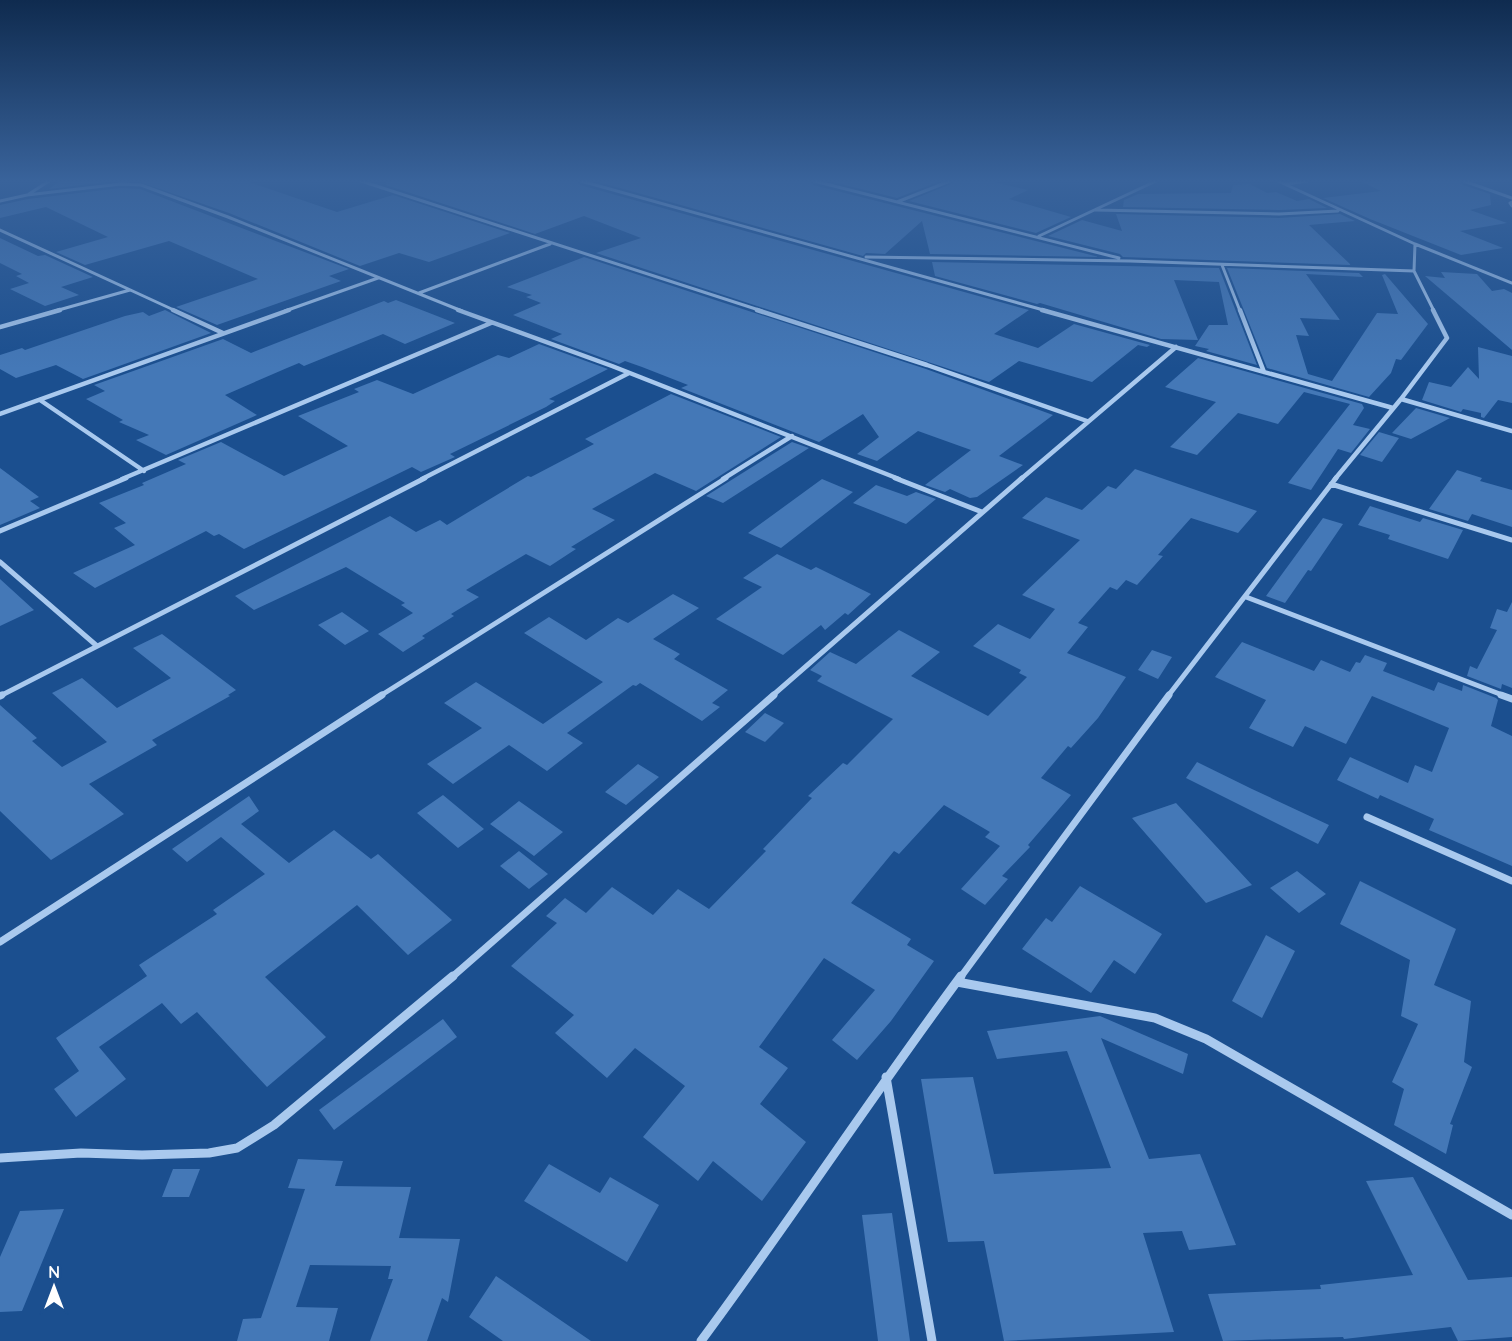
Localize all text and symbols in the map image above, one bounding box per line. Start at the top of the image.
north arrow [24,1257,84,1317]
text: N [48,1262,60,1282]

